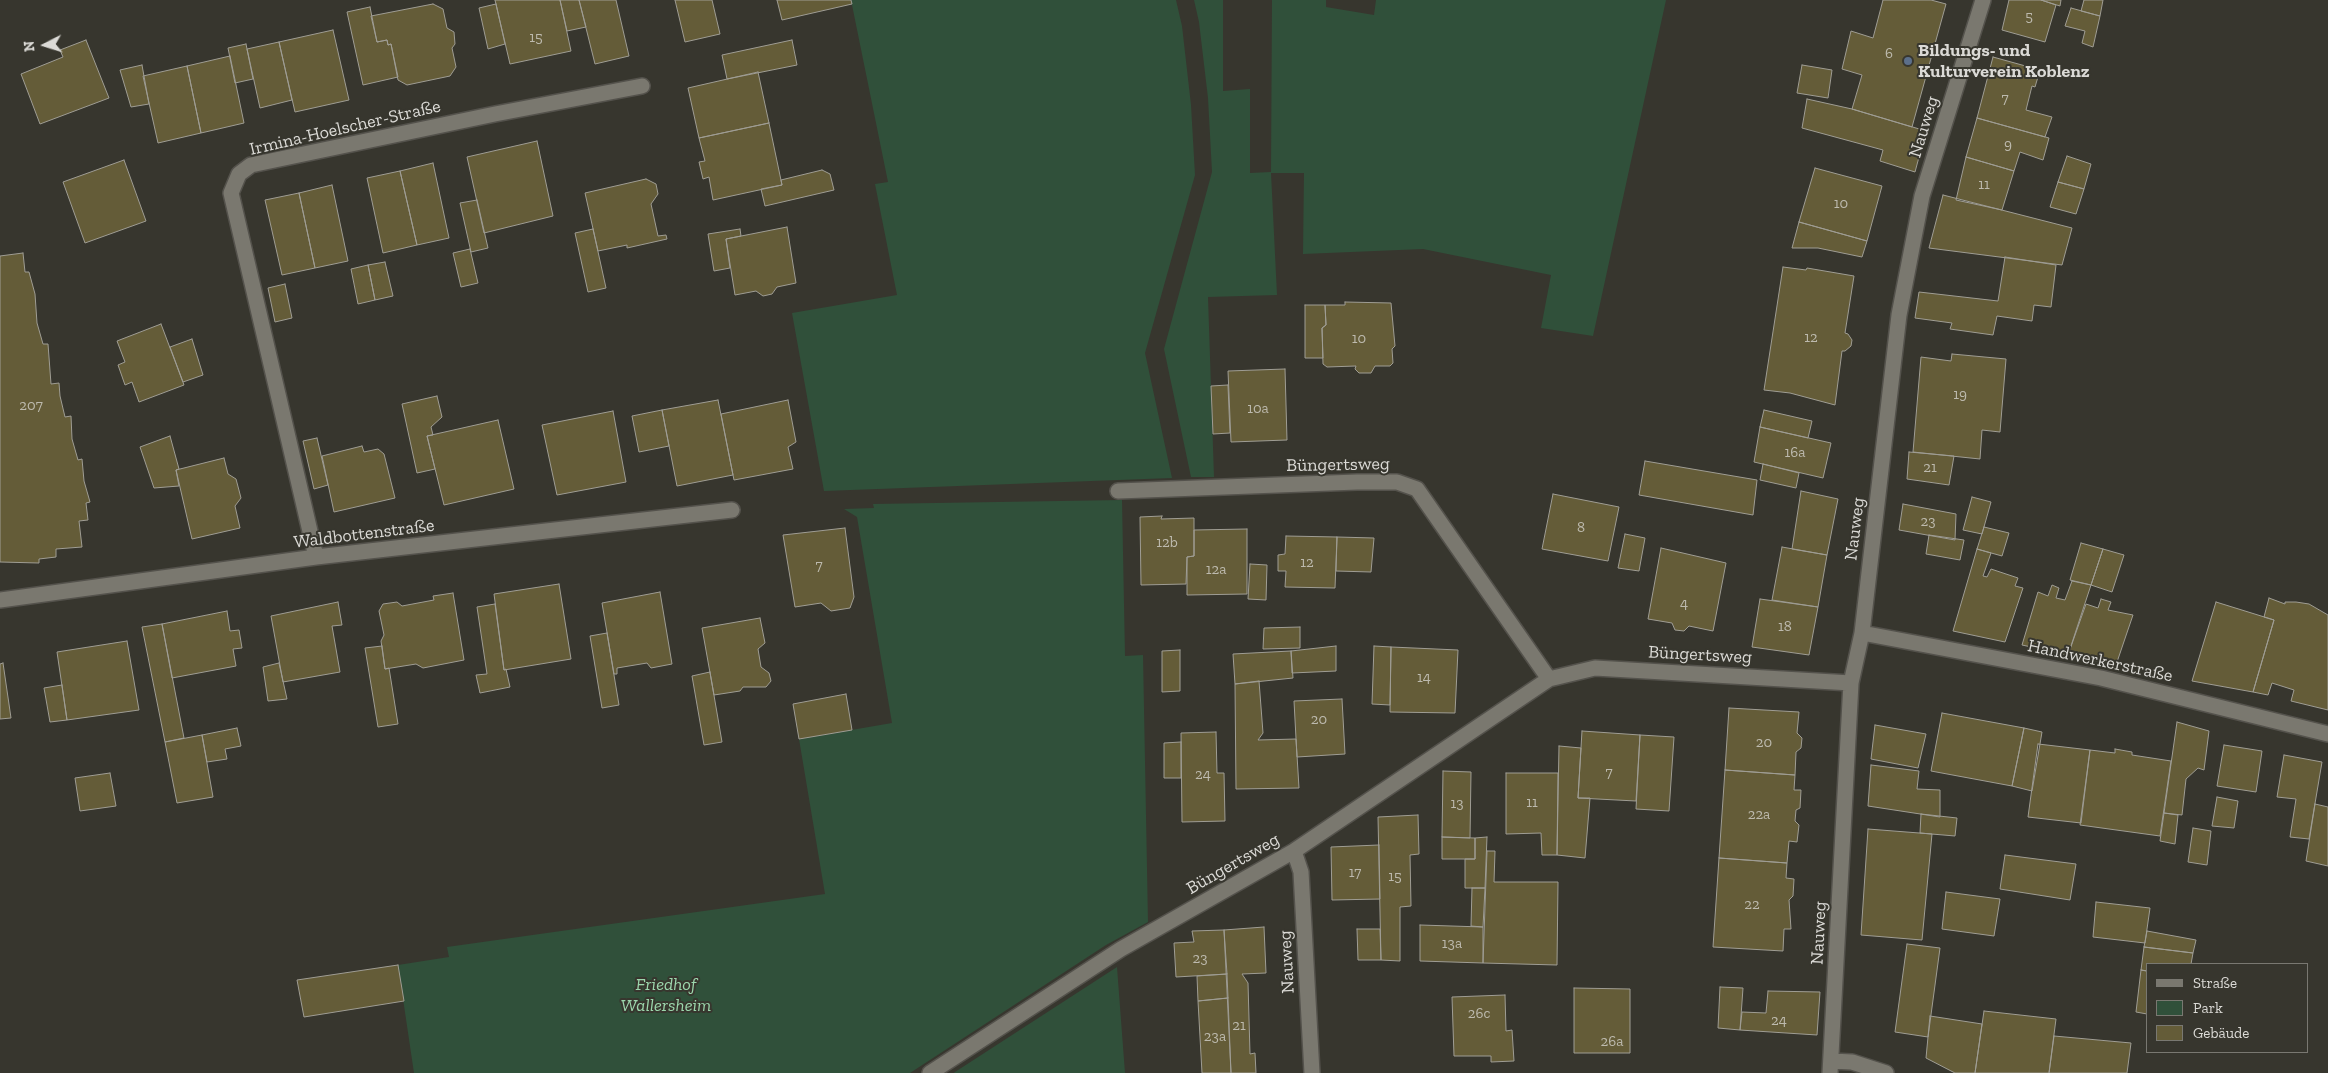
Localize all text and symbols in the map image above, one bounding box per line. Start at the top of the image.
house number: 5 [2025,8,2033,26]
north arrow [20,20,70,70]
house number: 15 [529,29,543,47]
text: N [21,40,38,52]
place label: Bildungs- und Kulturverein Koblenz [1918,40,2090,82]
house number: 6 [1885,45,1893,63]
marker: Bildungs- und Kulturverein Koblenz [1902,55,1914,67]
house number: 7 [2001,90,2009,108]
street label: Nauweg [1904,94,1944,160]
street label: Irmina-Hoelscher-Straße [247,95,443,161]
house number: 9 [2004,136,2012,154]
house number: 11 [1978,176,1990,194]
house number: 10 [1834,195,1848,213]
house number: 12 [1804,329,1818,347]
house number: 10 [1352,330,1366,348]
house number: 19 [1953,386,1967,404]
house number: 207 [19,397,43,415]
house number: 10a [1247,400,1269,418]
house number: 16a [1785,444,1805,462]
street label: Büngertsweg [1286,453,1390,477]
house number: 21 [1923,459,1937,477]
street label: Nauweg [1840,496,1870,562]
house number: 23 [1920,513,1936,531]
street label: Waldbottenstraße [293,515,435,553]
house number: 8 [1577,519,1585,537]
house number: 12b [1156,534,1178,552]
house number: 12 [1300,554,1314,572]
house number: 7 [815,557,823,575]
house number: 12a [1206,561,1226,579]
house number: 4 [1680,595,1688,613]
house number: 18 [1778,618,1792,636]
street label: Handwerkerstraße [2025,635,2175,687]
street label: Büngertsweg [1648,642,1752,668]
house number: 14 [1417,669,1431,687]
house number: 20 [1311,711,1327,729]
house number: 20 [1756,734,1772,752]
house number: 7 [1605,764,1613,782]
house number: 24 [1195,766,1211,784]
house number: 11 [1526,794,1538,812]
house number: 13 [1450,795,1464,813]
house number: 22a [1748,806,1770,824]
street label: Büngertsweg [1183,829,1283,899]
house number: 17 [1349,864,1361,882]
house number: 15 [1388,868,1402,886]
house number: 22 [1744,896,1760,914]
street label: Nauweg [1807,901,1831,965]
street label: Nauweg [1275,930,1299,994]
house number: 13a [1442,935,1462,953]
house number: 23 [1192,950,1208,968]
legend [2146,963,2308,1053]
park label: Friedhof Wallersheim [621,974,711,1016]
text: Straße [2193,974,2237,992]
text: Park [2193,999,2223,1017]
house number: 26c [1468,1005,1490,1023]
house number: 24 [1771,1012,1787,1030]
house number: 21 [1232,1017,1246,1035]
text: Gebäude [2193,1024,2249,1042]
house number: 23a [1204,1028,1226,1046]
house number: 26a [1601,1033,1623,1051]

